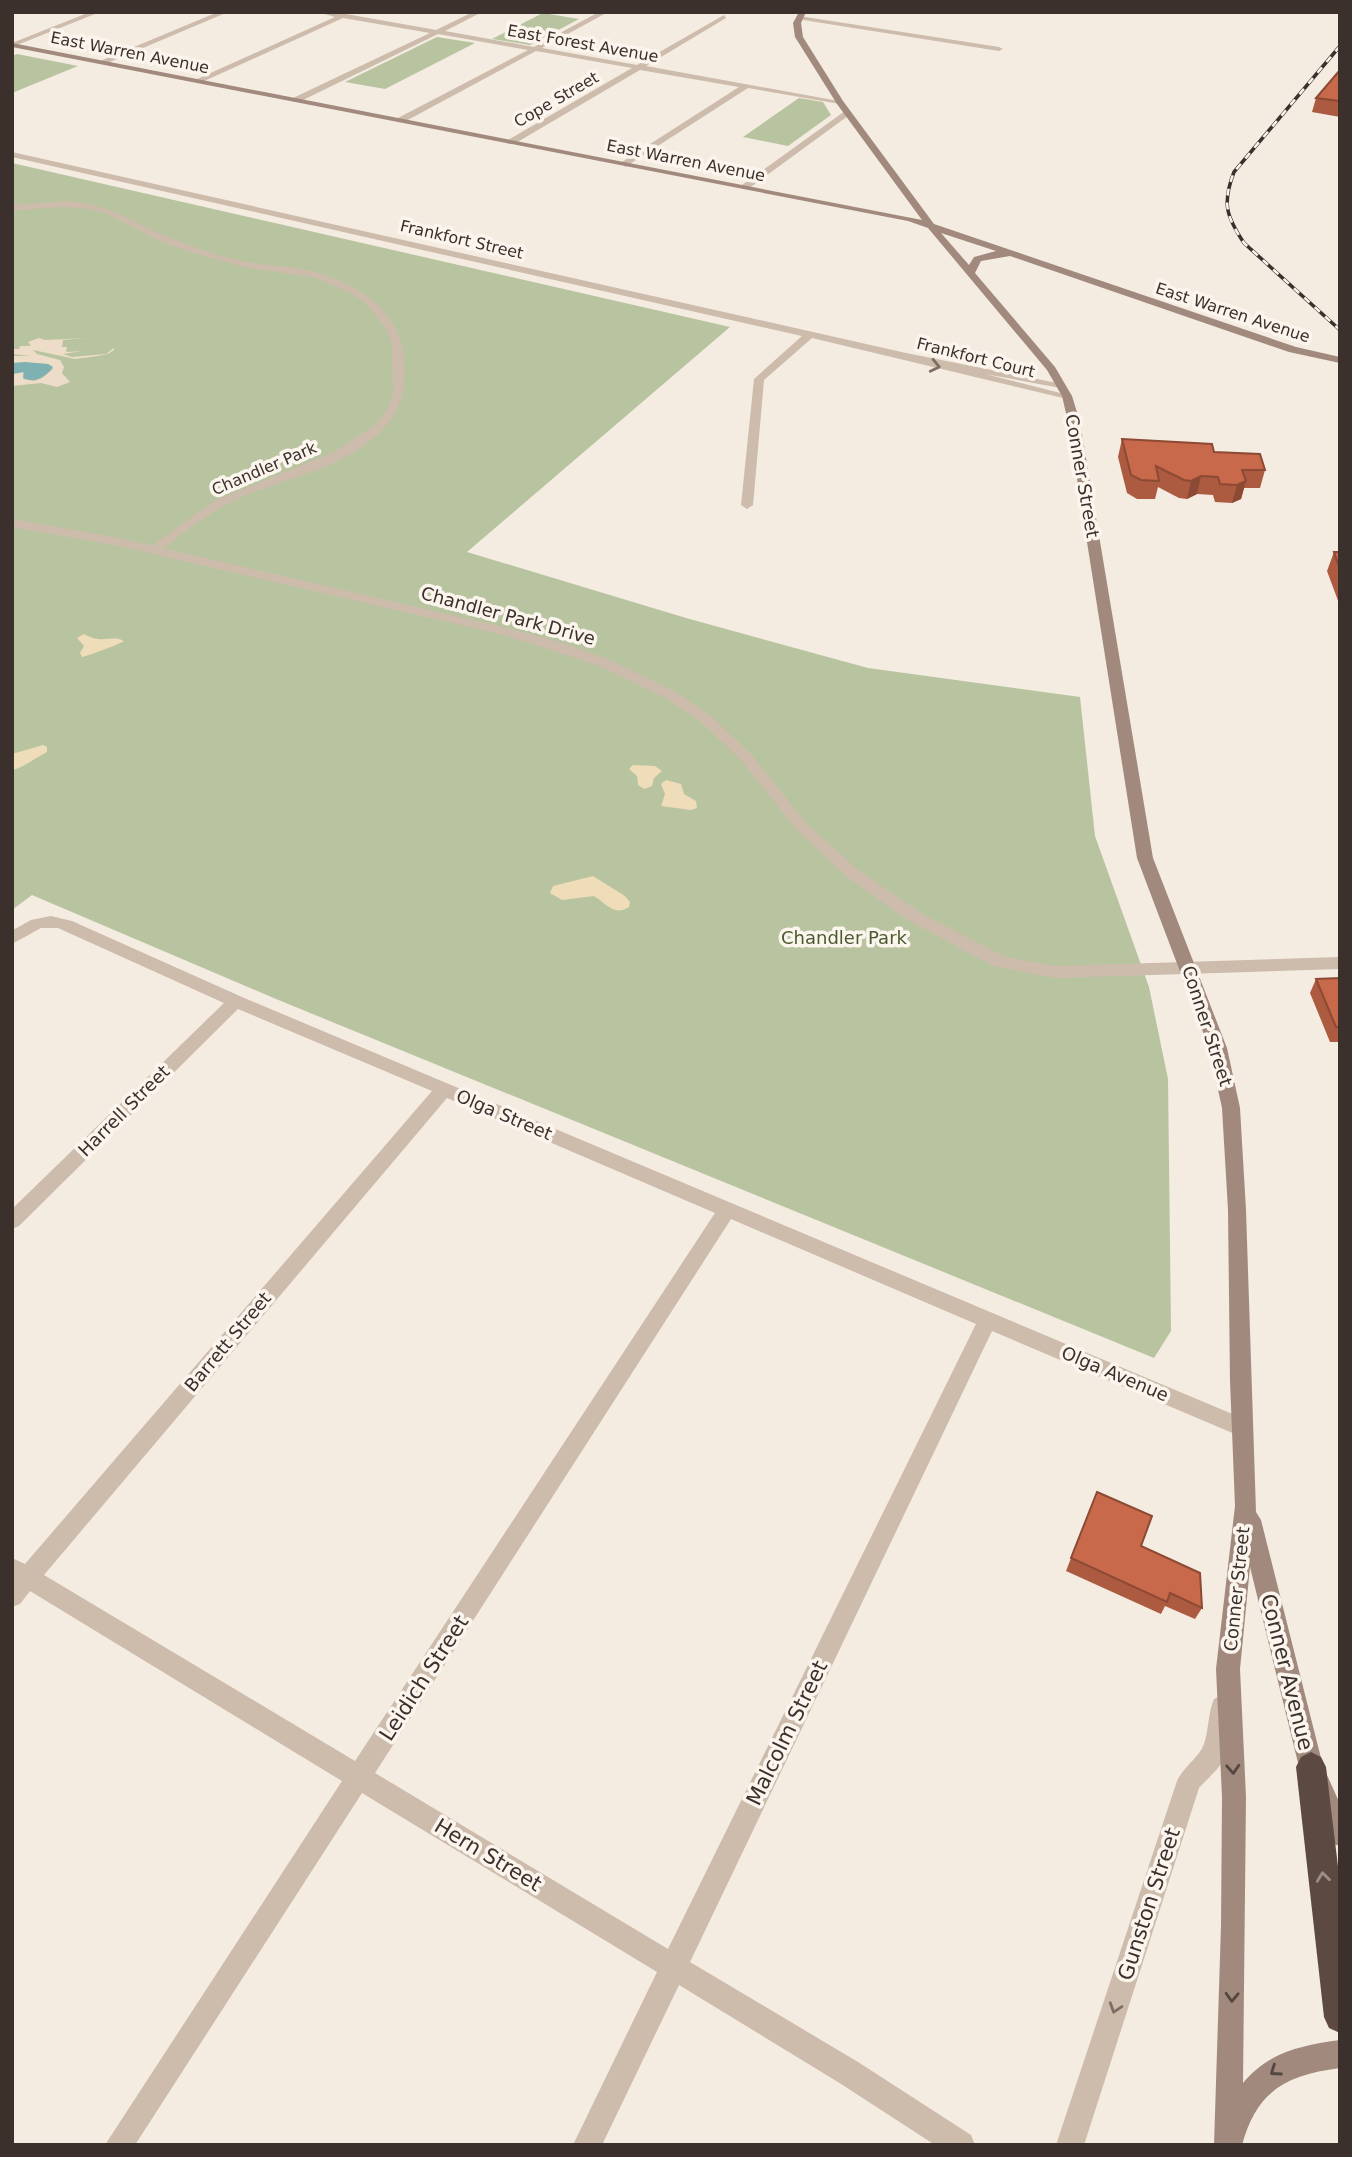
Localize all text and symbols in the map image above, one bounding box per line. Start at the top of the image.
street label: East Forest Avenue [506,21,660,66]
street label: East Warren Avenue [49,28,211,77]
street label: Cope Street [511,68,602,131]
street label: East Warren Avenue [605,136,767,185]
street label: Frankfort Street [398,216,525,263]
street label: East Warren Avenue [1153,279,1312,346]
street label: Frankfort Court [915,334,1037,381]
one-way arrow [929,357,941,372]
street label: Conner Street [1061,412,1104,539]
street label: Chandler Park [209,438,320,499]
street label: Chandler Park Drive [419,582,598,649]
park label: Chandler Park [781,927,908,948]
street label: Conner Street [1178,963,1237,1089]
street label: Harrell Street [74,1061,174,1161]
street label: Olga Street [453,1085,555,1144]
street label: Barrett Street [180,1288,275,1396]
street label: Olga Avenue [1059,1342,1172,1406]
street label: Conner Street [1220,1526,1253,1652]
street label: Conner Avenue [1256,1591,1318,1753]
street label: Leidich Street [375,1611,473,1745]
street label: Malcolm Street [742,1657,832,1809]
one-way arrow [1225,1764,1240,1775]
street label: Hern Street [430,1814,546,1896]
street label: Gunston Street [1113,1825,1185,1983]
one-way arrow [1316,1871,1331,1882]
one-way arrow [1225,1992,1240,2003]
one-way arrow [1109,2002,1123,2014]
one-way arrow [1270,2063,1283,2075]

